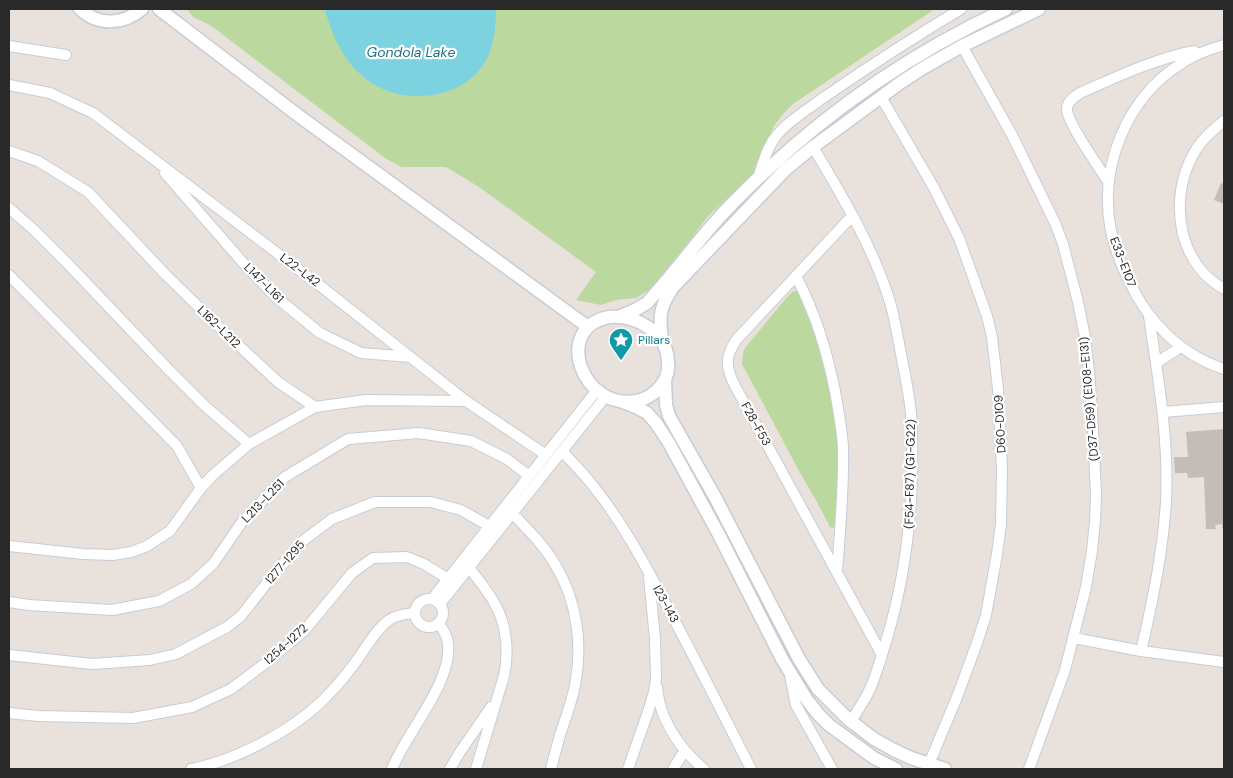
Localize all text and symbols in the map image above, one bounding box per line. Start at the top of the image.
water label: Gondola Lake [367,43,455,61]
street label: E33-E107 [1106,235,1140,289]
street label: L22-L42 [277,250,324,291]
street label: L147-L161 [241,260,287,306]
street label: L162-L212 [194,302,244,352]
place icon: Pillars [608,327,634,361]
place label: Pillars [638,332,670,348]
street label: (D37-D59) (E108-E131) [1076,336,1102,462]
street label: D60-D109 [990,394,1010,454]
street label: F28-F53 [737,399,775,449]
street label: (F54-F87) (G1-G22) [901,419,919,529]
street label: L213-L251 [238,476,288,526]
street label: I277-I295 [262,537,308,587]
street label: I23-I43 [649,582,683,626]
street label: I254-I272 [261,620,311,668]

